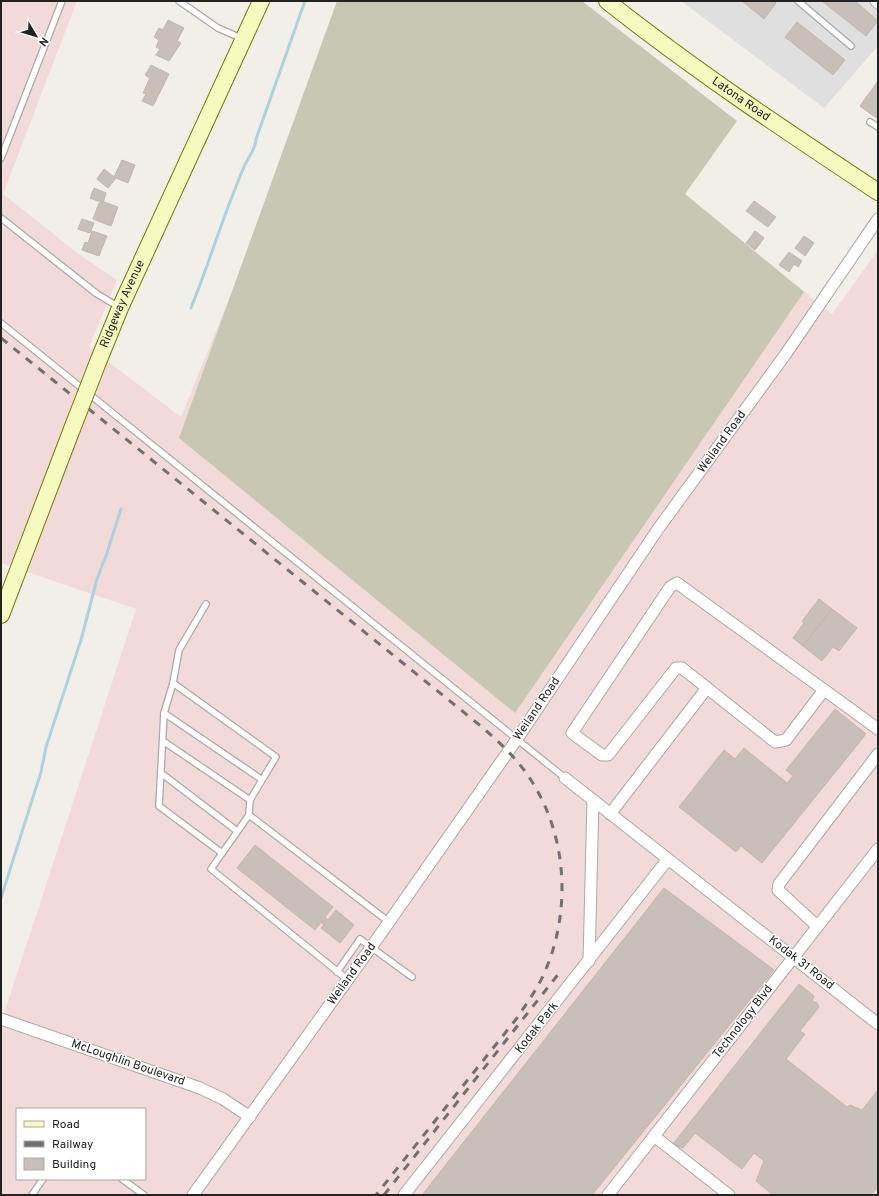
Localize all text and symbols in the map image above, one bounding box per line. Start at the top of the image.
north arrow [16,16,56,56]
text: N [35,34,51,49]
street label: Latona Road [708,74,773,125]
street label: Ridgeway Avenue [97,257,149,350]
street label: Weiland Road [694,408,750,476]
street label: Weiland Road [510,674,564,744]
street label: Kodak 31 Road [765,932,837,994]
street label: Weiland Road [324,940,380,1008]
street label: Technology Blvd [709,982,777,1062]
street label: Kodak Park [512,999,562,1057]
street label: McLoughlin Boulevard [69,1036,187,1090]
legend [16,1108,146,1180]
text: Road [52,1117,80,1133]
text: Railway [52,1137,93,1153]
text: Building [52,1157,96,1173]

